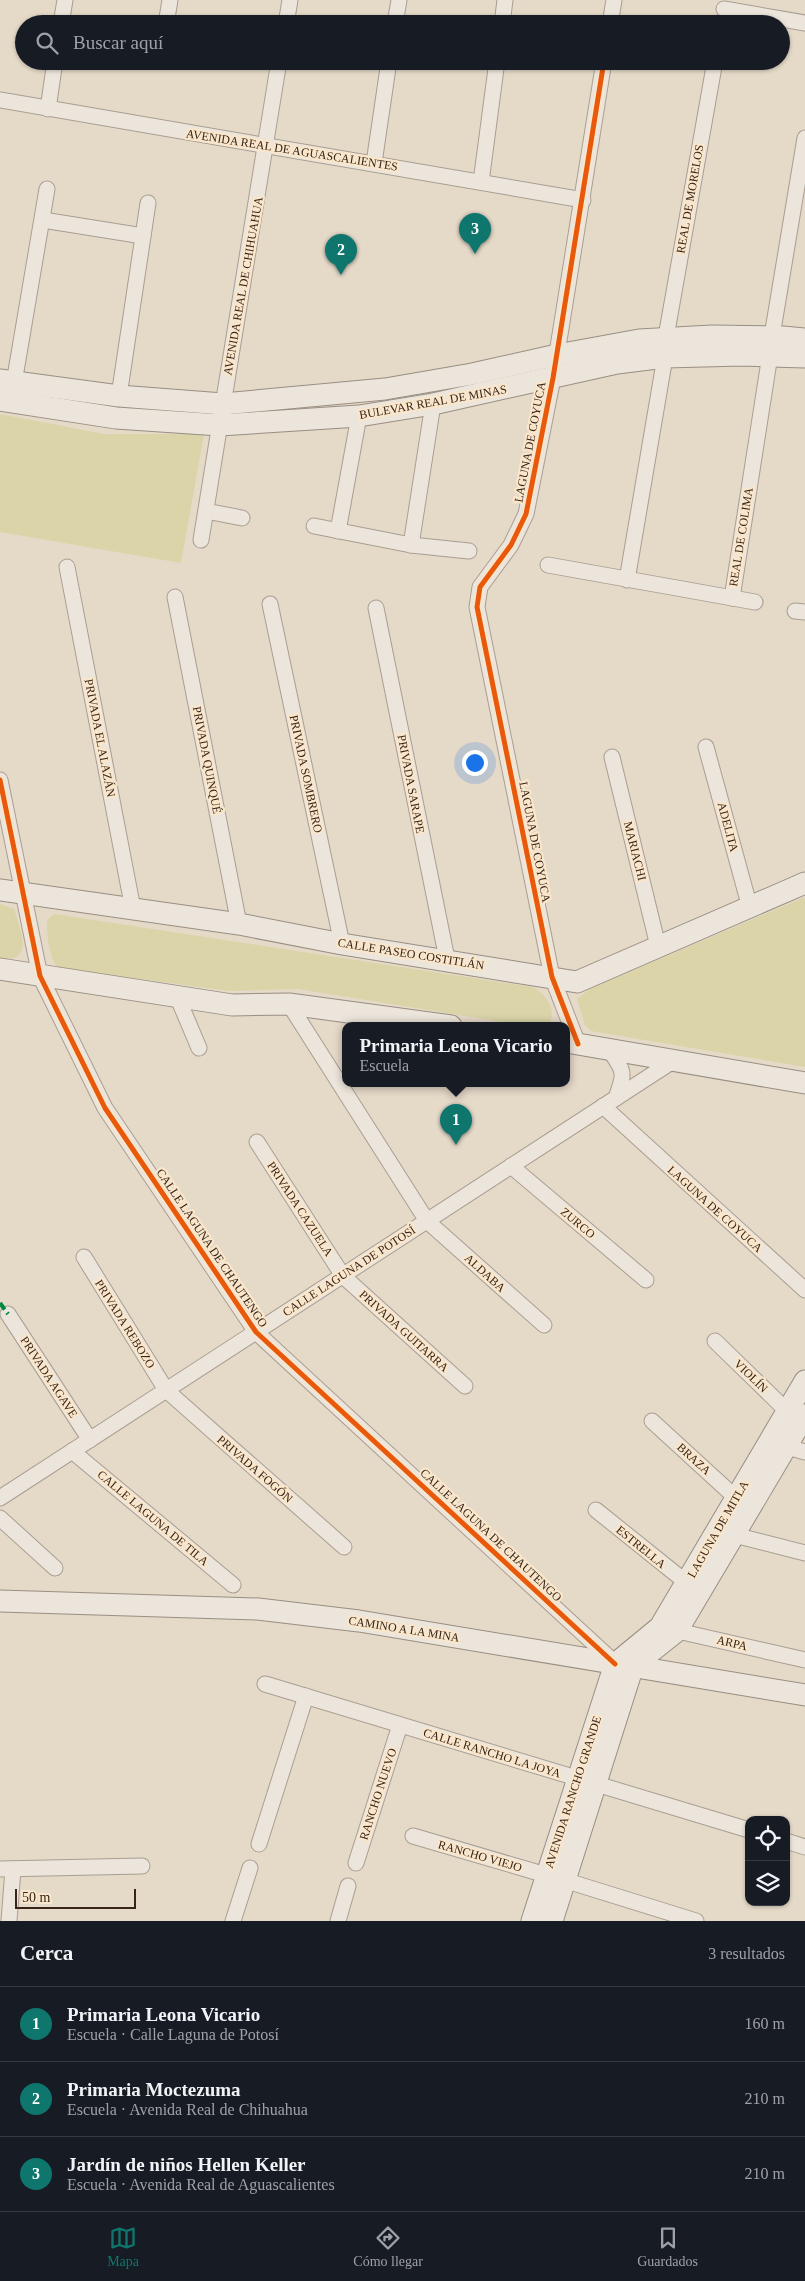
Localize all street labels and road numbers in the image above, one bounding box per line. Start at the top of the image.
street label: AVENIDA REAL DE AGUASCALIENTES [185,126,399,174]
street label: REAL DE MORELOS [674,144,706,254]
street label: AVENIDA REAL DE CHIHUAHUA [220,195,266,376]
street label: LAGUNA DE COYUCA [511,380,549,504]
street label: BULEVAR REAL DE MINAS [358,382,508,422]
street label: REAL DE COLIMA [726,486,756,588]
street label: PRIVADA EL ALAZÁN [82,678,118,799]
street label: PRIVADA QUINQUÉ [190,705,224,815]
street label: PRIVADA SOMBRERO [287,714,325,835]
street label: PRIVADA SARAPE [395,734,427,834]
street label: LAGUNA DE COYUCA [516,780,554,904]
street label: ADELITA [715,801,741,854]
street label: MARIACHI [621,820,649,882]
street label: CALLE PASEO COSTITLÁN [337,935,486,973]
street label: PRIVADA CAZUELA [264,1159,336,1259]
street label: LAGUNA DE COYUCA [665,1163,766,1255]
street label: CALLE LAGUNA DE CHAUTENGO [154,1166,271,1330]
street label: ZURCO [558,1205,598,1242]
street label: CALLE LAGUNA DE POTOSÍ [280,1223,418,1319]
street label: ALDABA [462,1251,509,1295]
street label: PRIVADA REBOZO [92,1277,158,1371]
street label: PRIVADA GUITARRA [357,1287,452,1375]
street label: PRIVADA AGAVE [18,1334,80,1420]
street label: VIOLÍN [731,1357,771,1396]
street label: PRIVADA FOGÓN [214,1432,296,1506]
street label: BRAZA [674,1440,714,1478]
street label: CALLE LAGUNA DE CHAUTENGO [417,1466,565,1605]
street label: CALLE LAGUNA DE TILA [95,1467,212,1569]
street label: LAGUNA DE MITLA [684,1478,752,1580]
street label: ESTRELLA [613,1523,669,1572]
street label: CAMINO A LA MINA [347,1613,461,1645]
street label: ARPA [715,1633,749,1653]
street label: AVENIDA RANCHO GRANDE [542,1714,604,1870]
street label: CALLE RANCHO LA JOYA [422,1725,563,1781]
street label: RANCHO NUEVO [357,1746,400,1842]
street label: RANCHO VIEJO [436,1837,524,1875]

